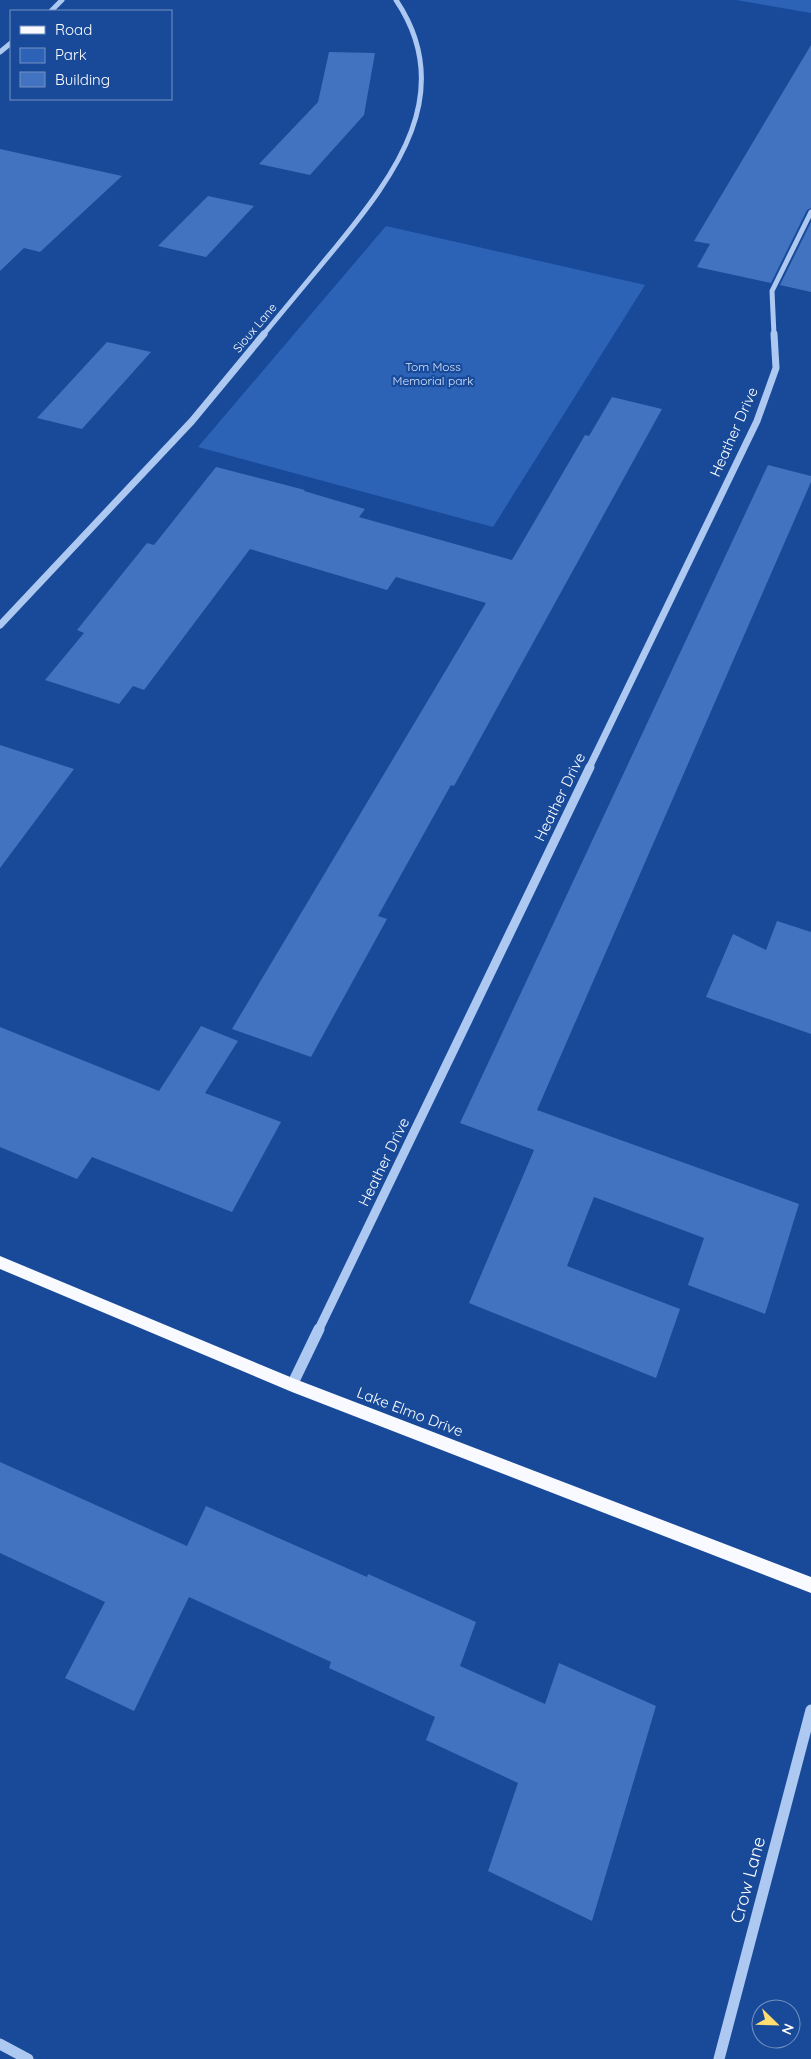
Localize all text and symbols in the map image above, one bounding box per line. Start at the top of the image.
legend [10,10,172,100]
text: Road [55,20,92,39]
text: Park [55,45,87,64]
text: Building [55,70,110,89]
street label: Sioux Lane [230,300,280,355]
park label: Tom Moss Memorial park [393,359,473,388]
street label: Heather Drive [705,384,762,480]
street label: Heather Drive [530,749,589,844]
street label: Heather Drive [354,1114,413,1209]
street label: Lake Elmo Drive [354,1383,466,1441]
street label: Crow Lane [725,1834,770,1926]
north arrow [751,1999,801,2049]
text: N [778,2021,798,2037]

